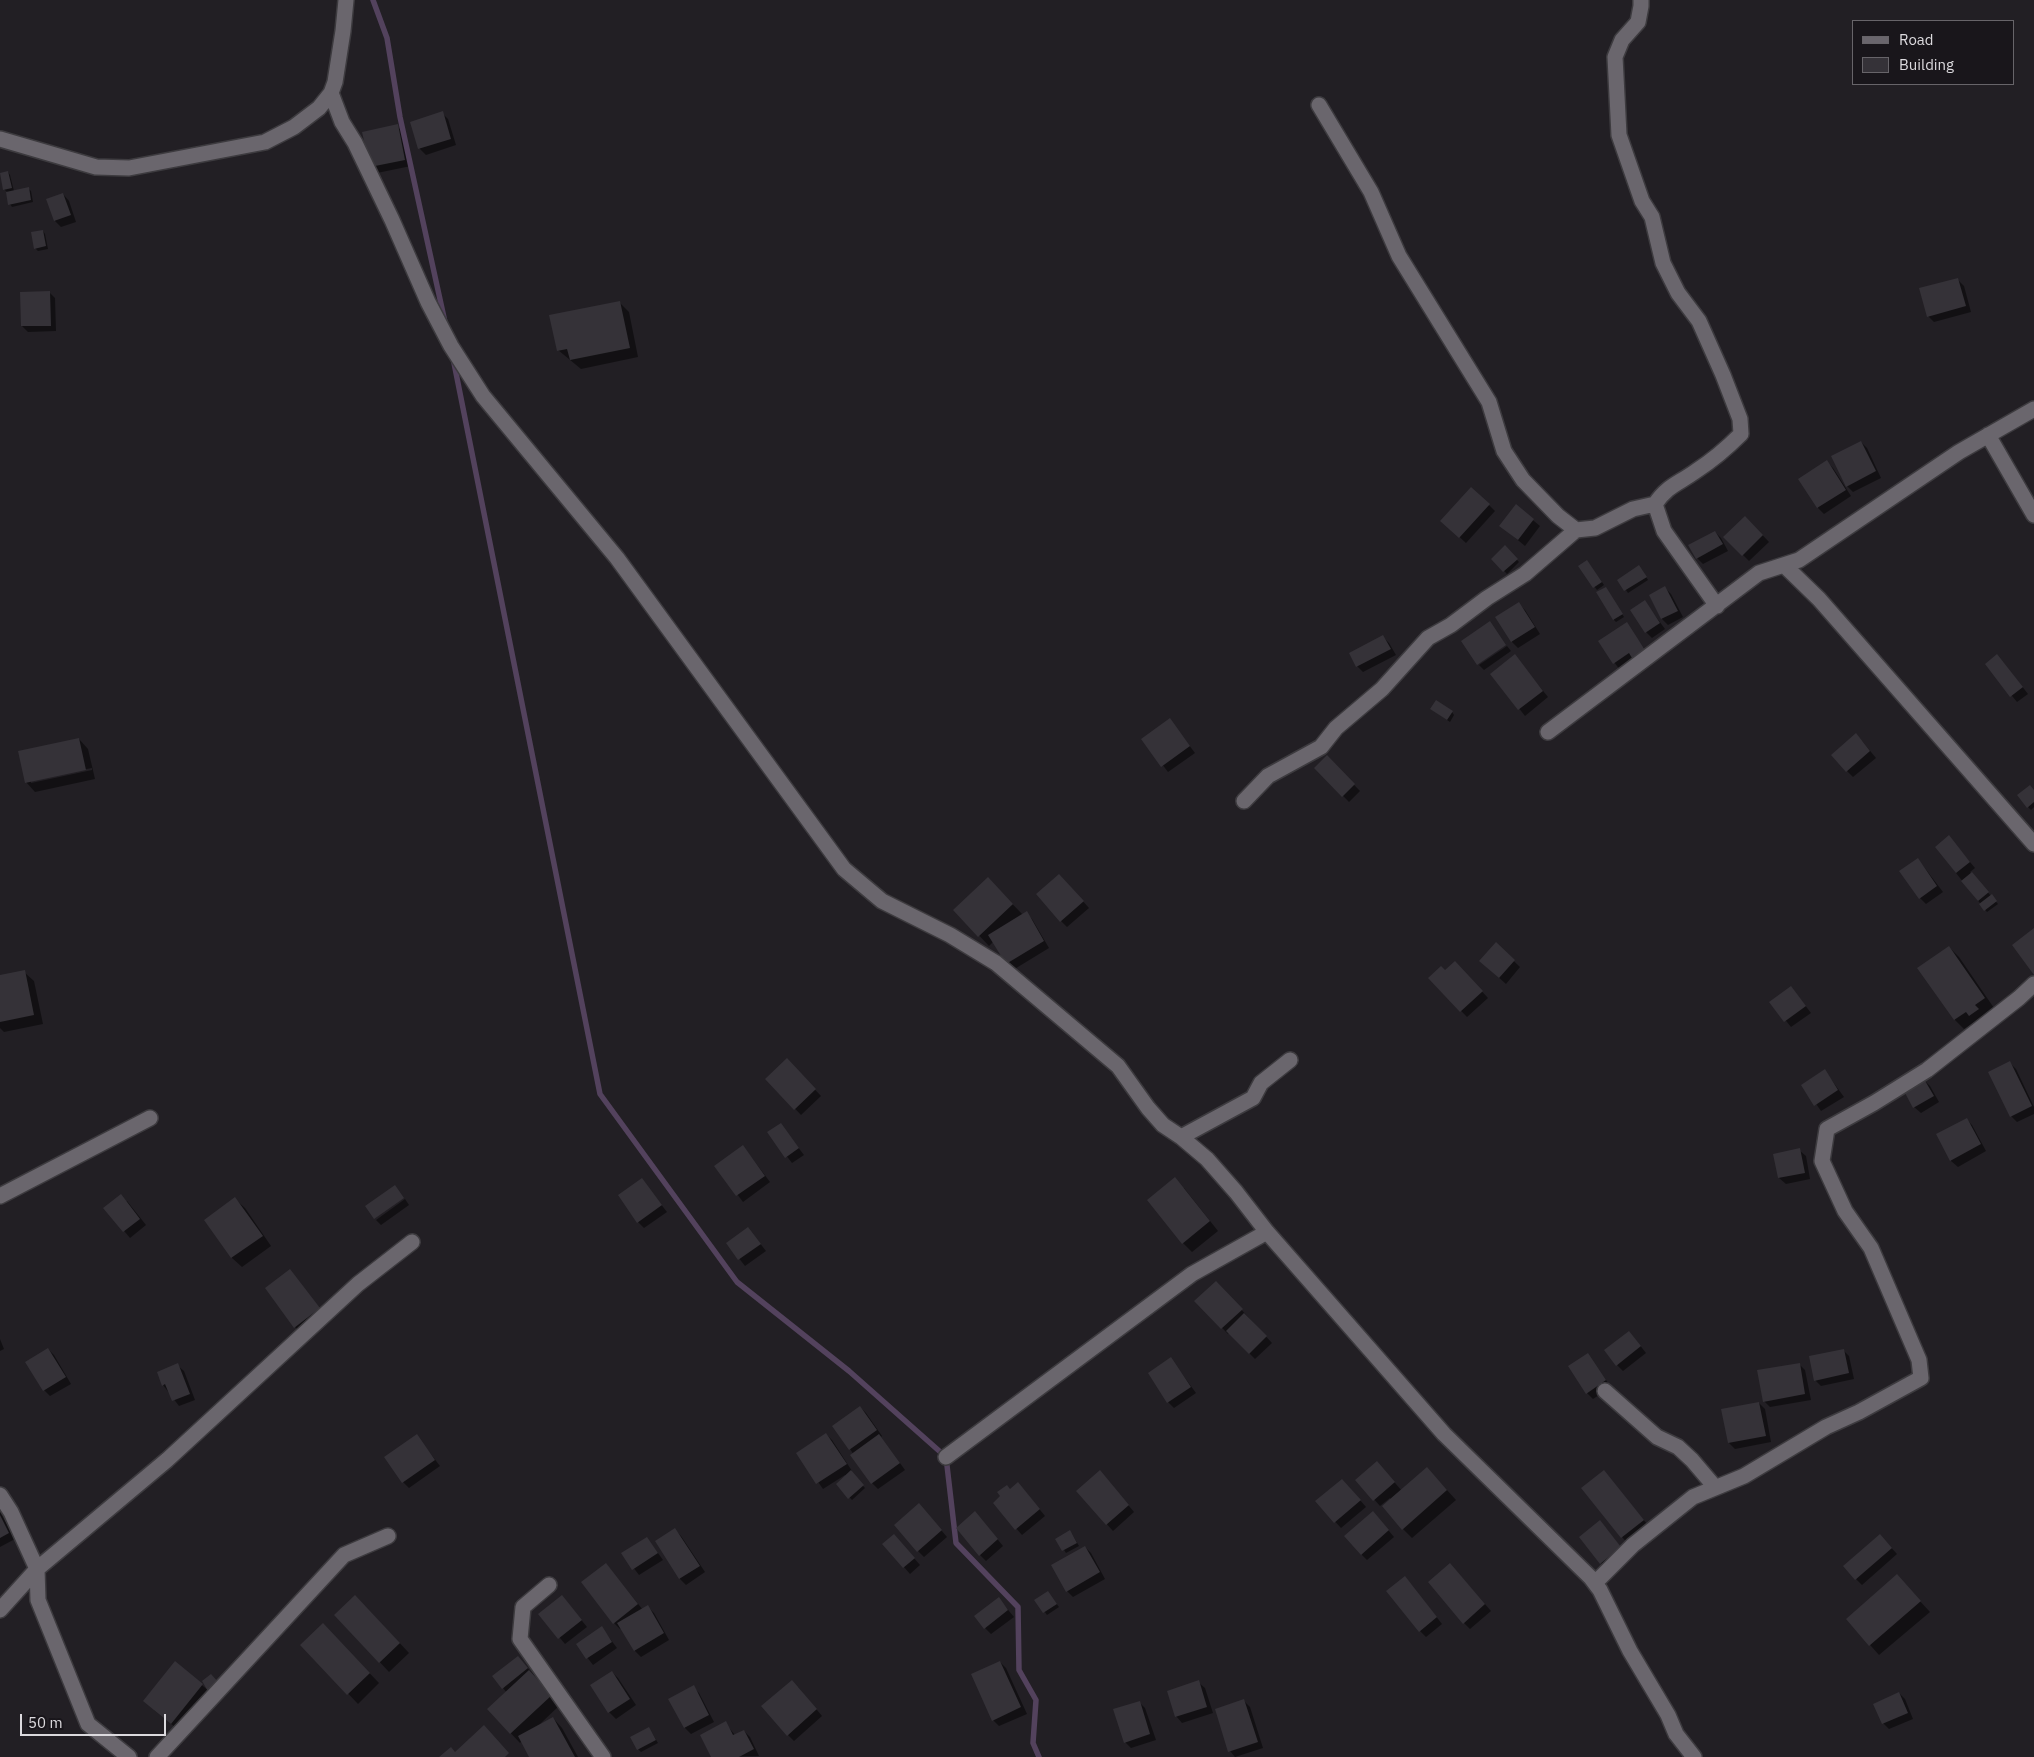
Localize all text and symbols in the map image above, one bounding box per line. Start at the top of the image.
legend [1852,20,2014,85]
text: Road [1899,30,1934,49]
text: Building [1899,55,1954,74]
scale bar [22,1704,169,1736]
text: 50 m [28,1713,63,1732]

